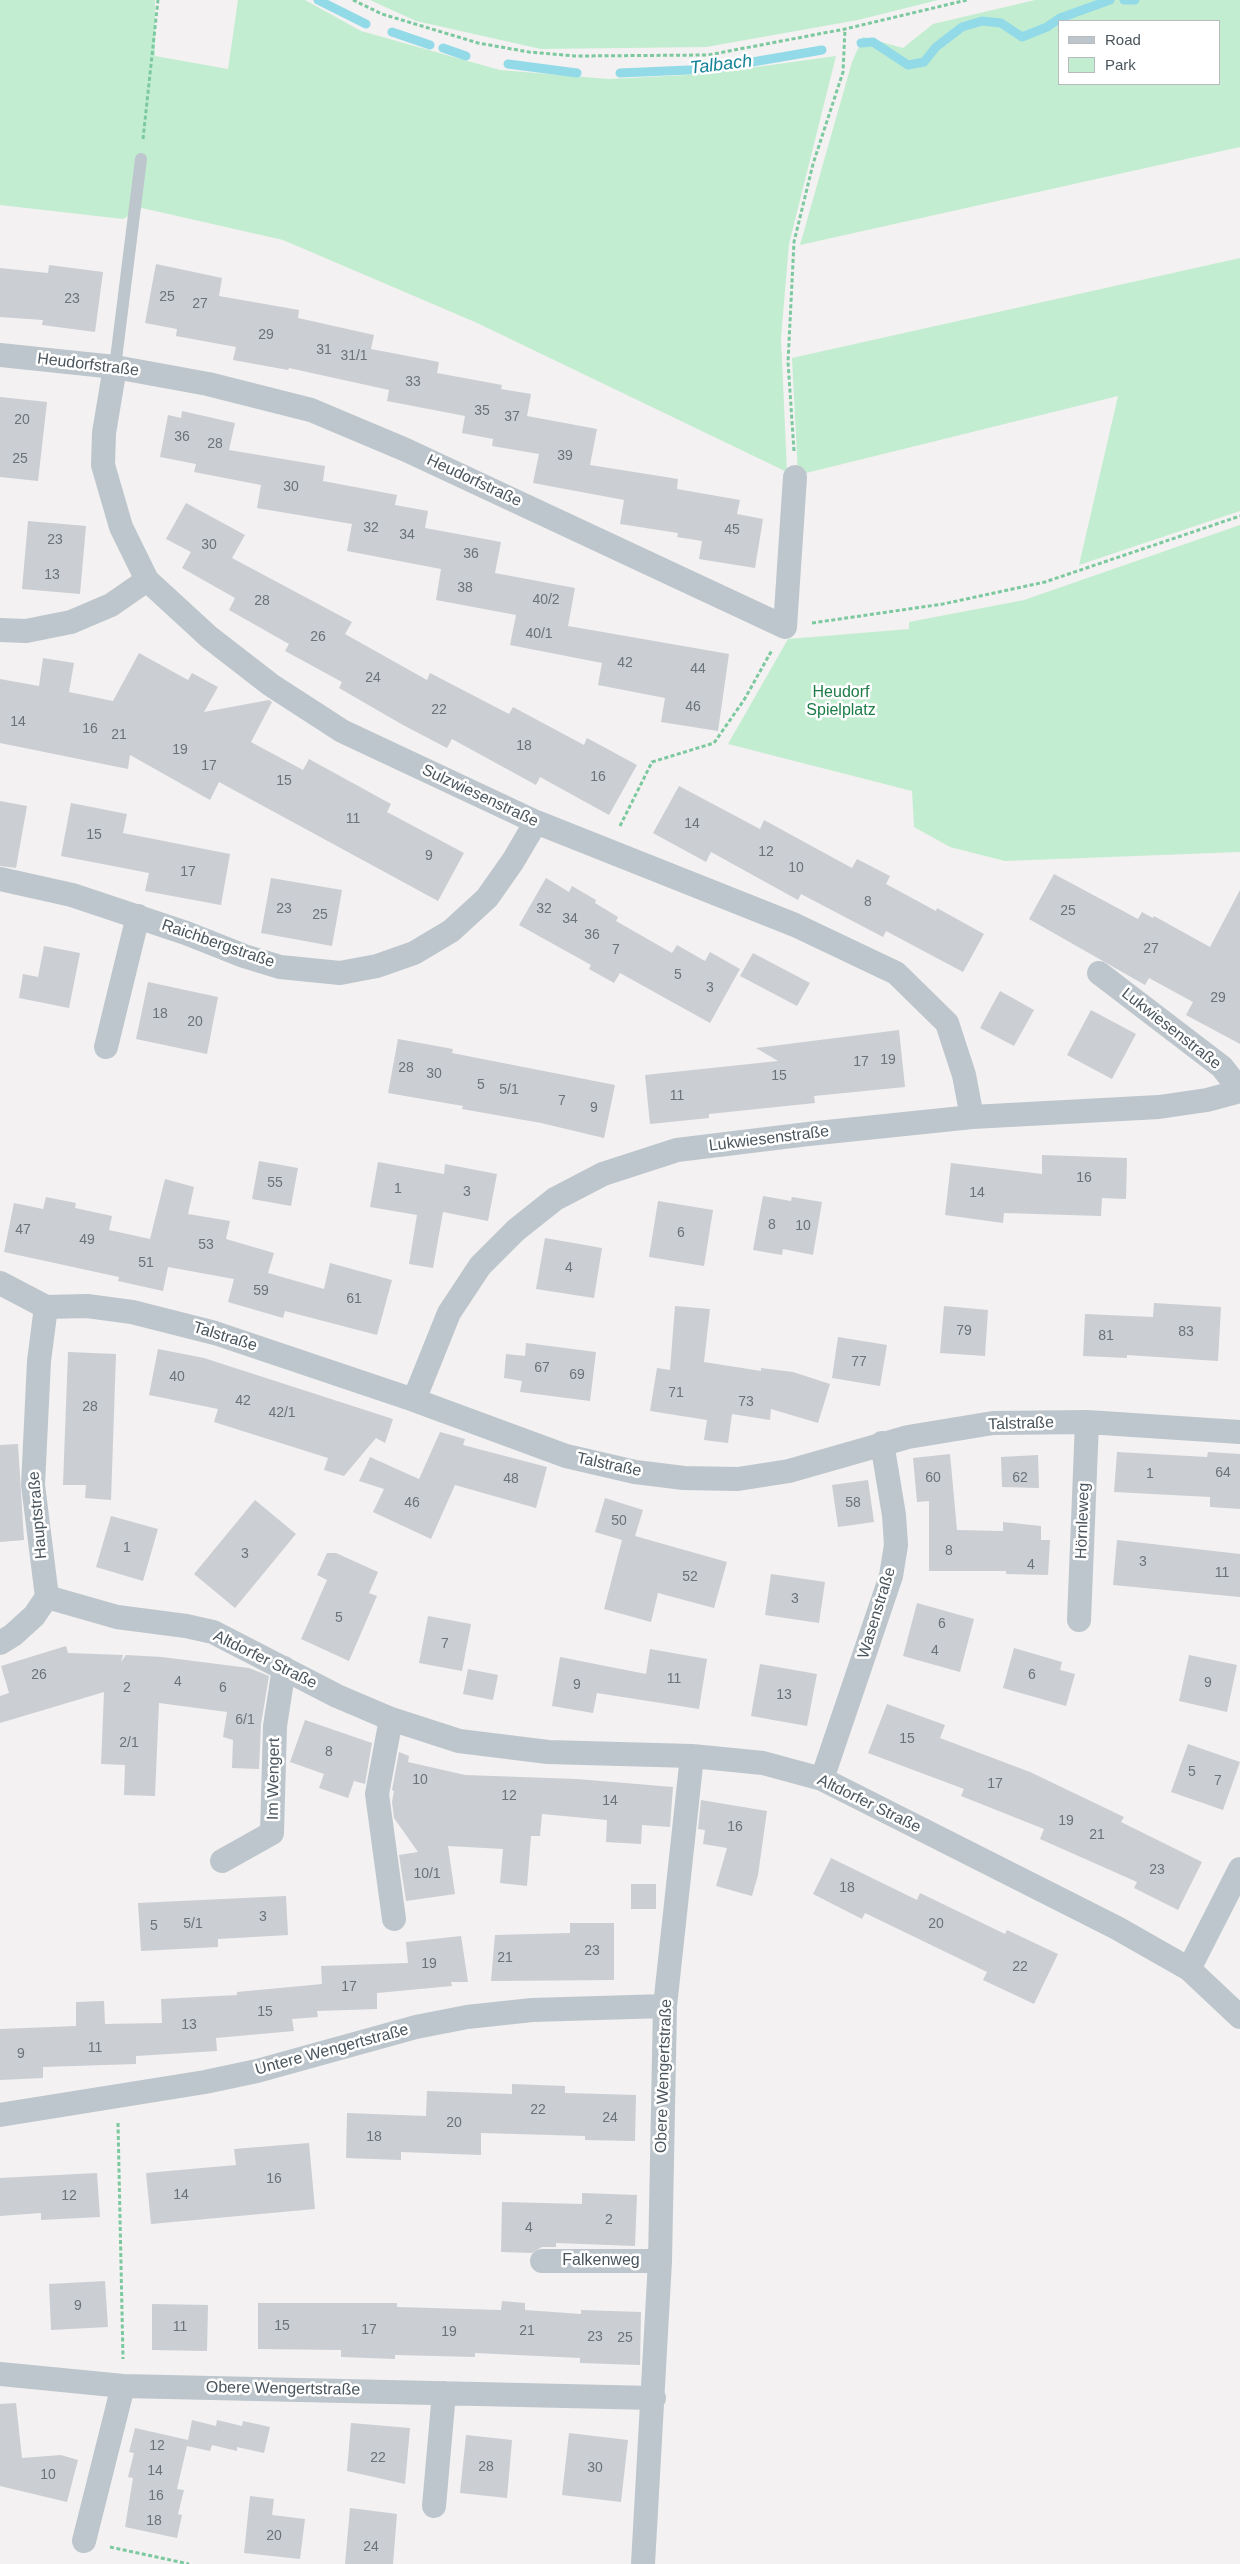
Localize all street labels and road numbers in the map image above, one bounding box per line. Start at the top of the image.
street label: Heudorfstraße [36,349,140,381]
street label: Heudorfstraße [424,451,524,511]
street label: Sulzwiesenstraße [419,761,541,831]
street label: Raichbergstraße [159,916,277,972]
street label: Lukwiesenstraße [1117,984,1225,1074]
street label: Lukwiesenstraße [708,1122,830,1156]
street label: Talstraße [191,1318,259,1356]
street label: Talstraße [988,1413,1054,1435]
street label: Talstraße [575,1449,643,1481]
street label: Hauptstraße [25,1470,51,1560]
street label: Hörnleweg [1072,1482,1094,1560]
street label: Wasenstraße [854,1565,900,1661]
street label: Altdorfer Straße [210,1627,320,1693]
street label: Im Wengert [264,1738,284,1820]
street label: Altdorfer Straße [814,1771,924,1837]
street label: Obere Wengertstraße [652,1998,676,2154]
street label: Untere Wengertstraße [253,2020,411,2080]
street label: Falkenweg [562,2251,640,2271]
street label: Obere Wengertstraße [206,2378,360,2400]

